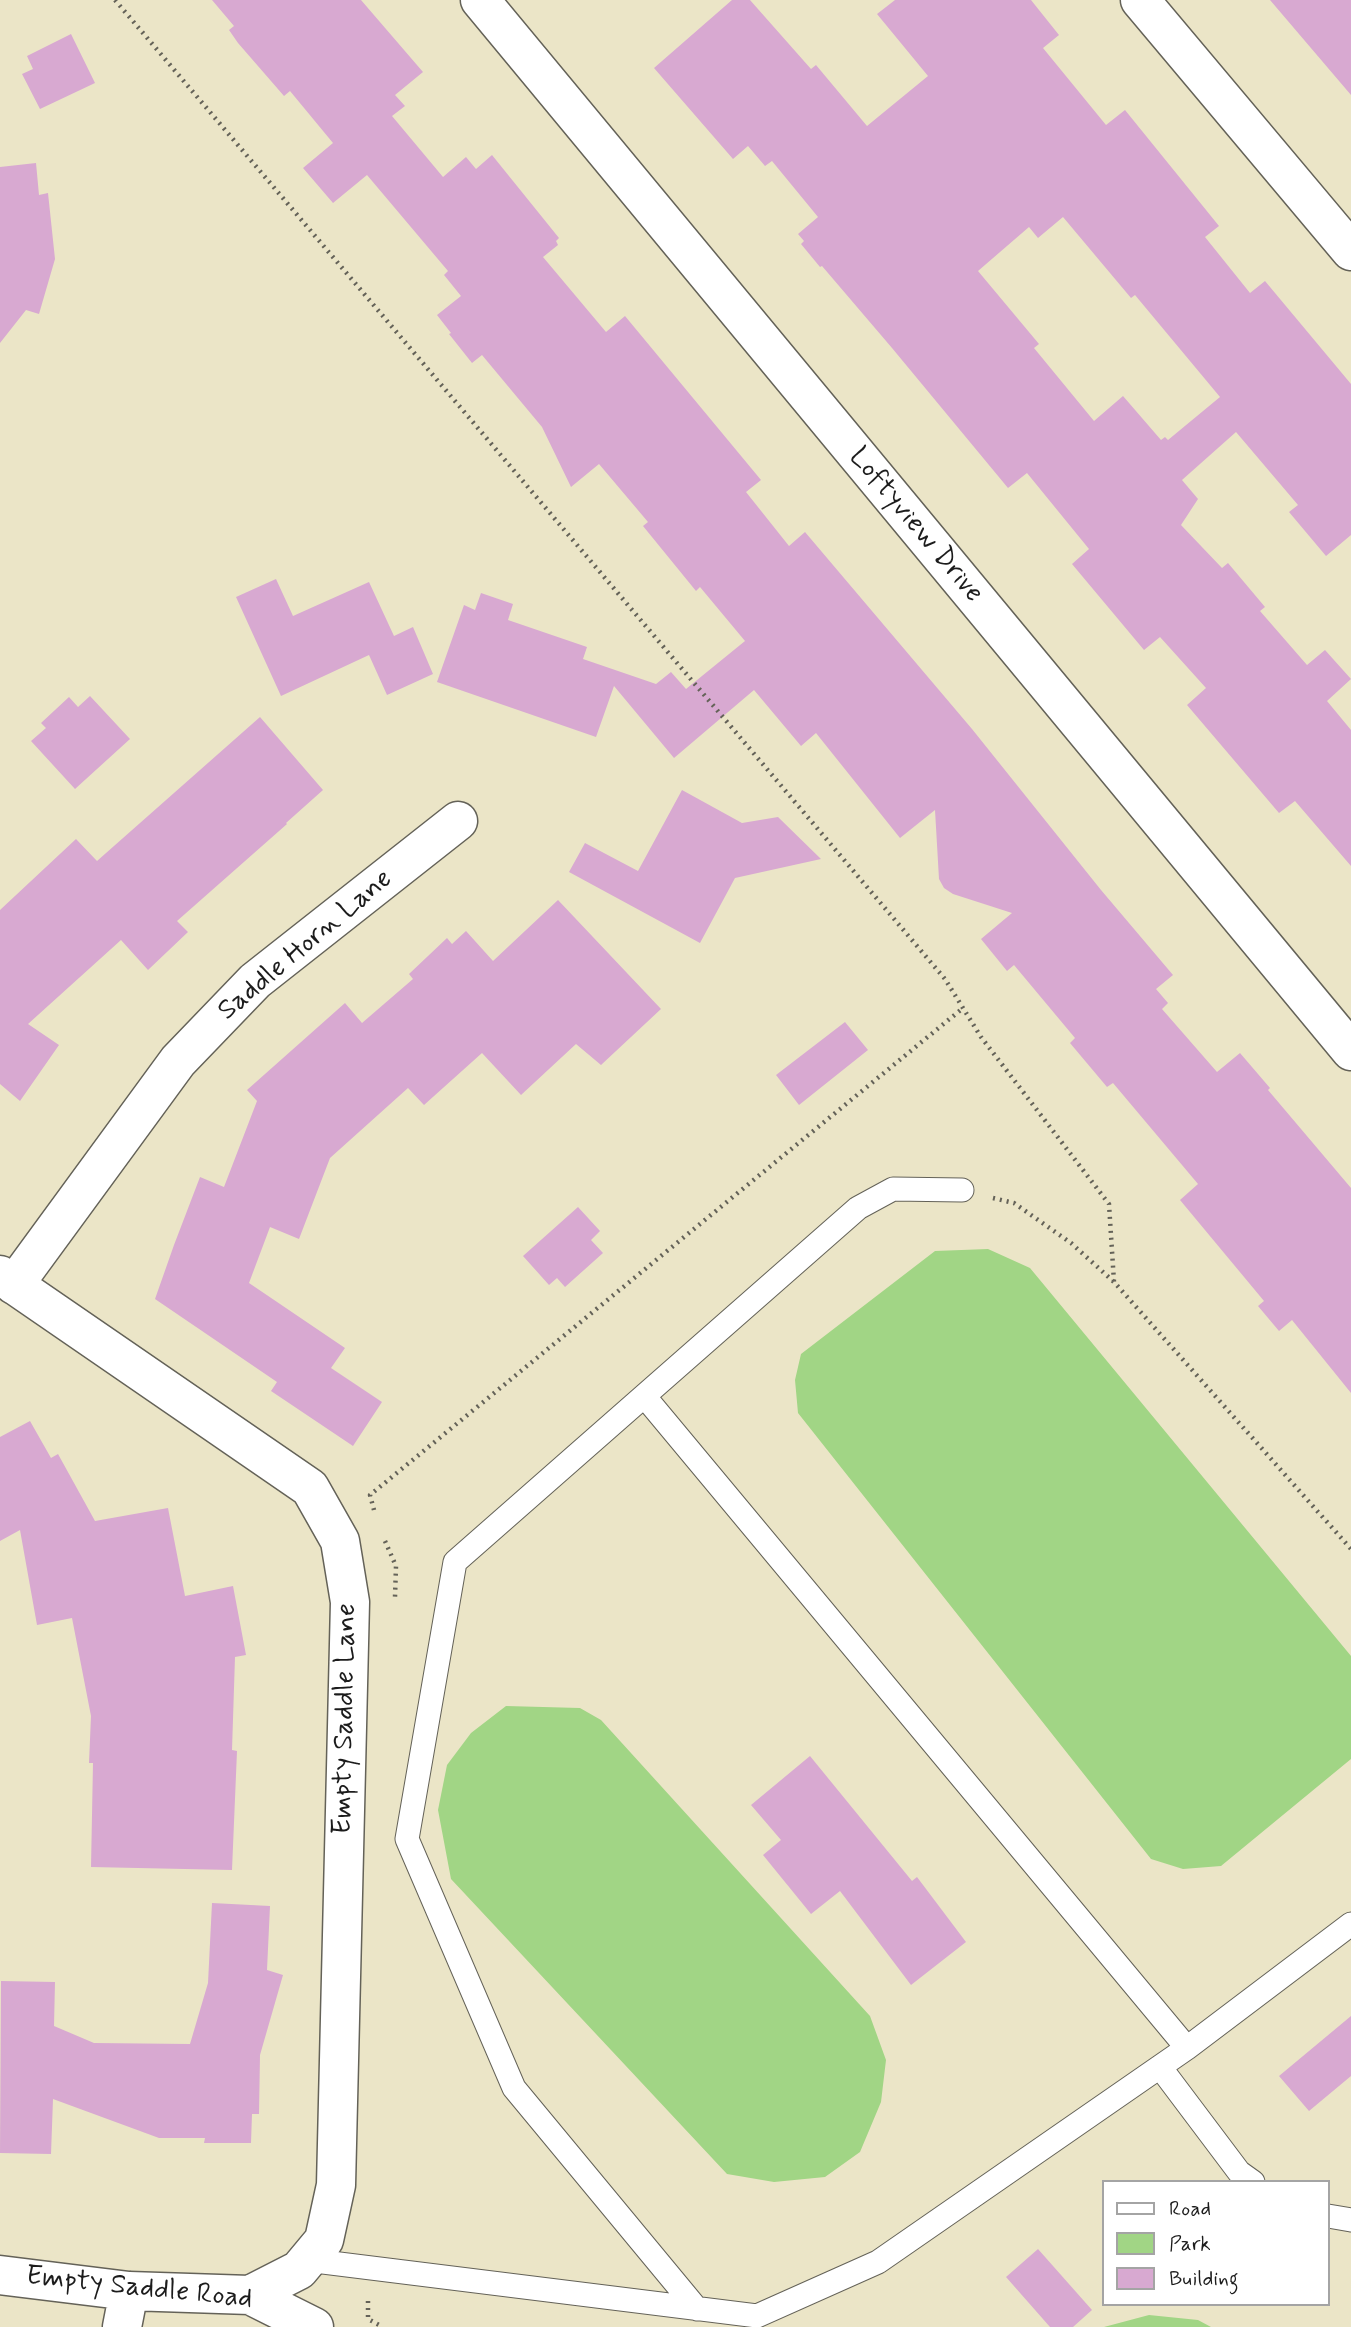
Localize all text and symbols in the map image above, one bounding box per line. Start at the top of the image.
street label: Loftyview Drive [840,442,990,610]
street label: Saddle Horn Lane [212,863,400,1029]
street label: Empty Saddle Lane [327,1603,365,1835]
legend [1102,2180,1330,2306]
text: Road [1169,2195,1211,2223]
text: Park [1169,2230,1211,2258]
street label: Empty Saddle Road [24,2260,254,2318]
text: Building [1169,2265,1239,2293]

